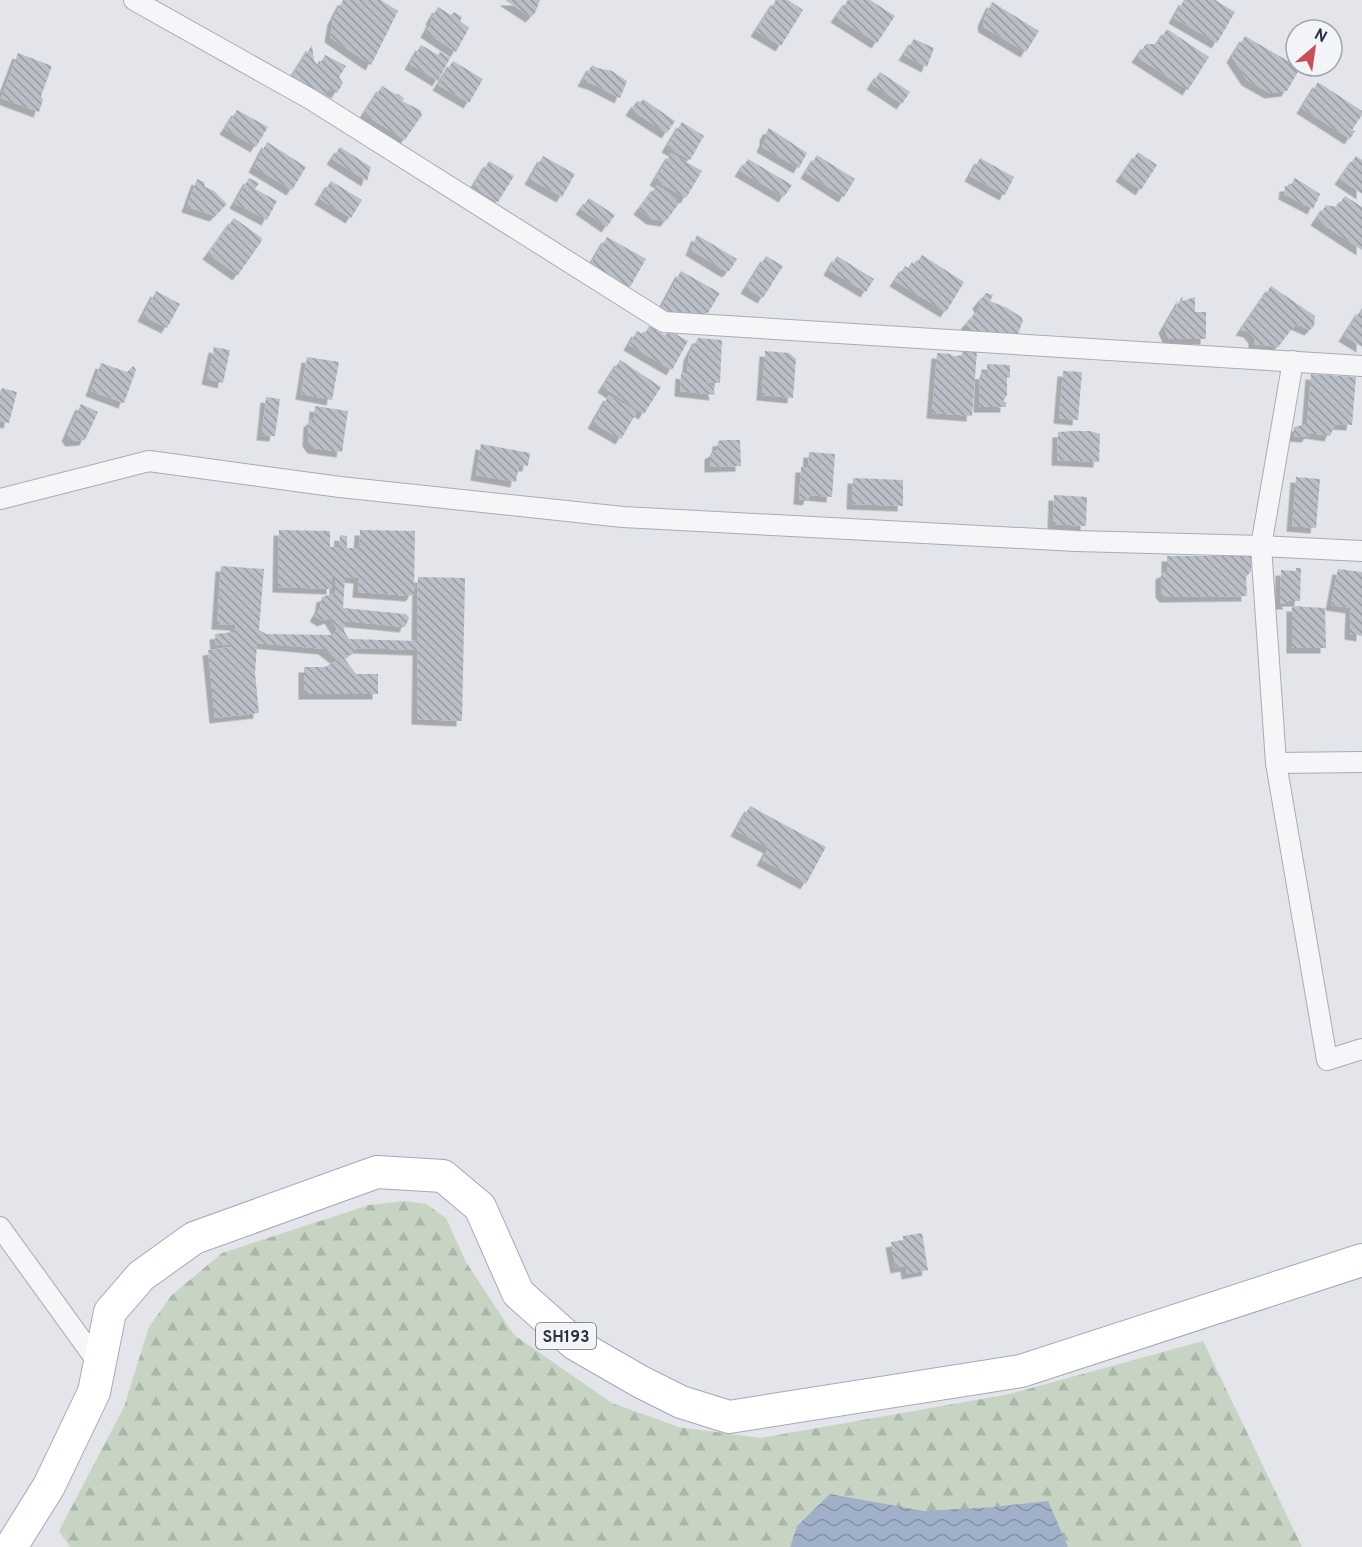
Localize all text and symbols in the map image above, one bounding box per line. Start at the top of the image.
north arrow [1284,18,1344,78]
text: N [1310,25,1330,48]
road number: SH193 [536,1323,596,1349]

